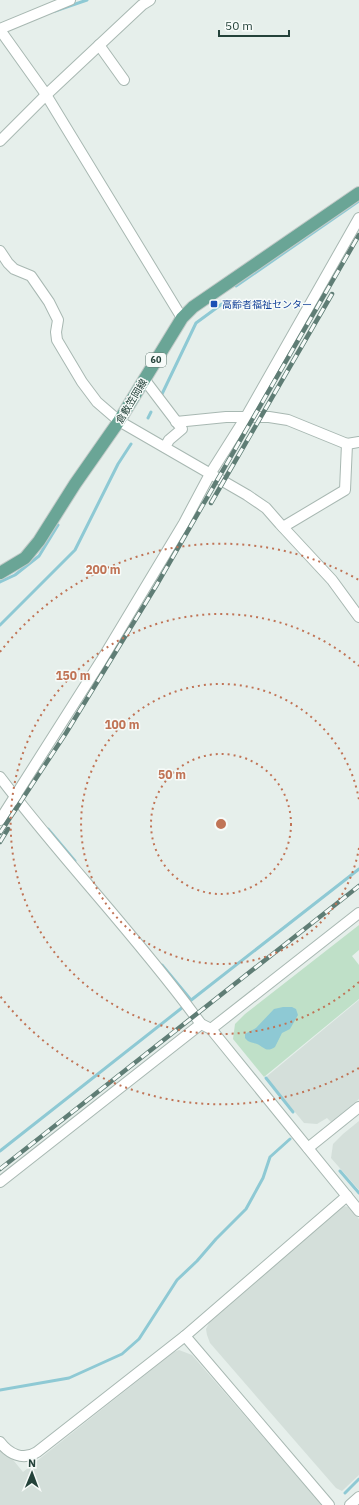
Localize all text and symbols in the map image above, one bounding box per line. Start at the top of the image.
scale bar [219,12,289,38]
text: 50 m [225,18,253,33]
place label: 高齢者福祉センター [222,298,312,311]
marker: 高齢者福祉センター [209,299,219,309]
road number: 60 [146,353,166,367]
street label: 倉敷笠岡線 [113,376,150,426]
text: 200 m [85,562,121,577]
text: 150 m [55,668,91,683]
text: 100 m [104,717,140,732]
text: 50 m [158,767,186,782]
centre of rings [214,817,228,831]
north arrow [12,1453,52,1493]
text: N [28,1456,36,1470]

